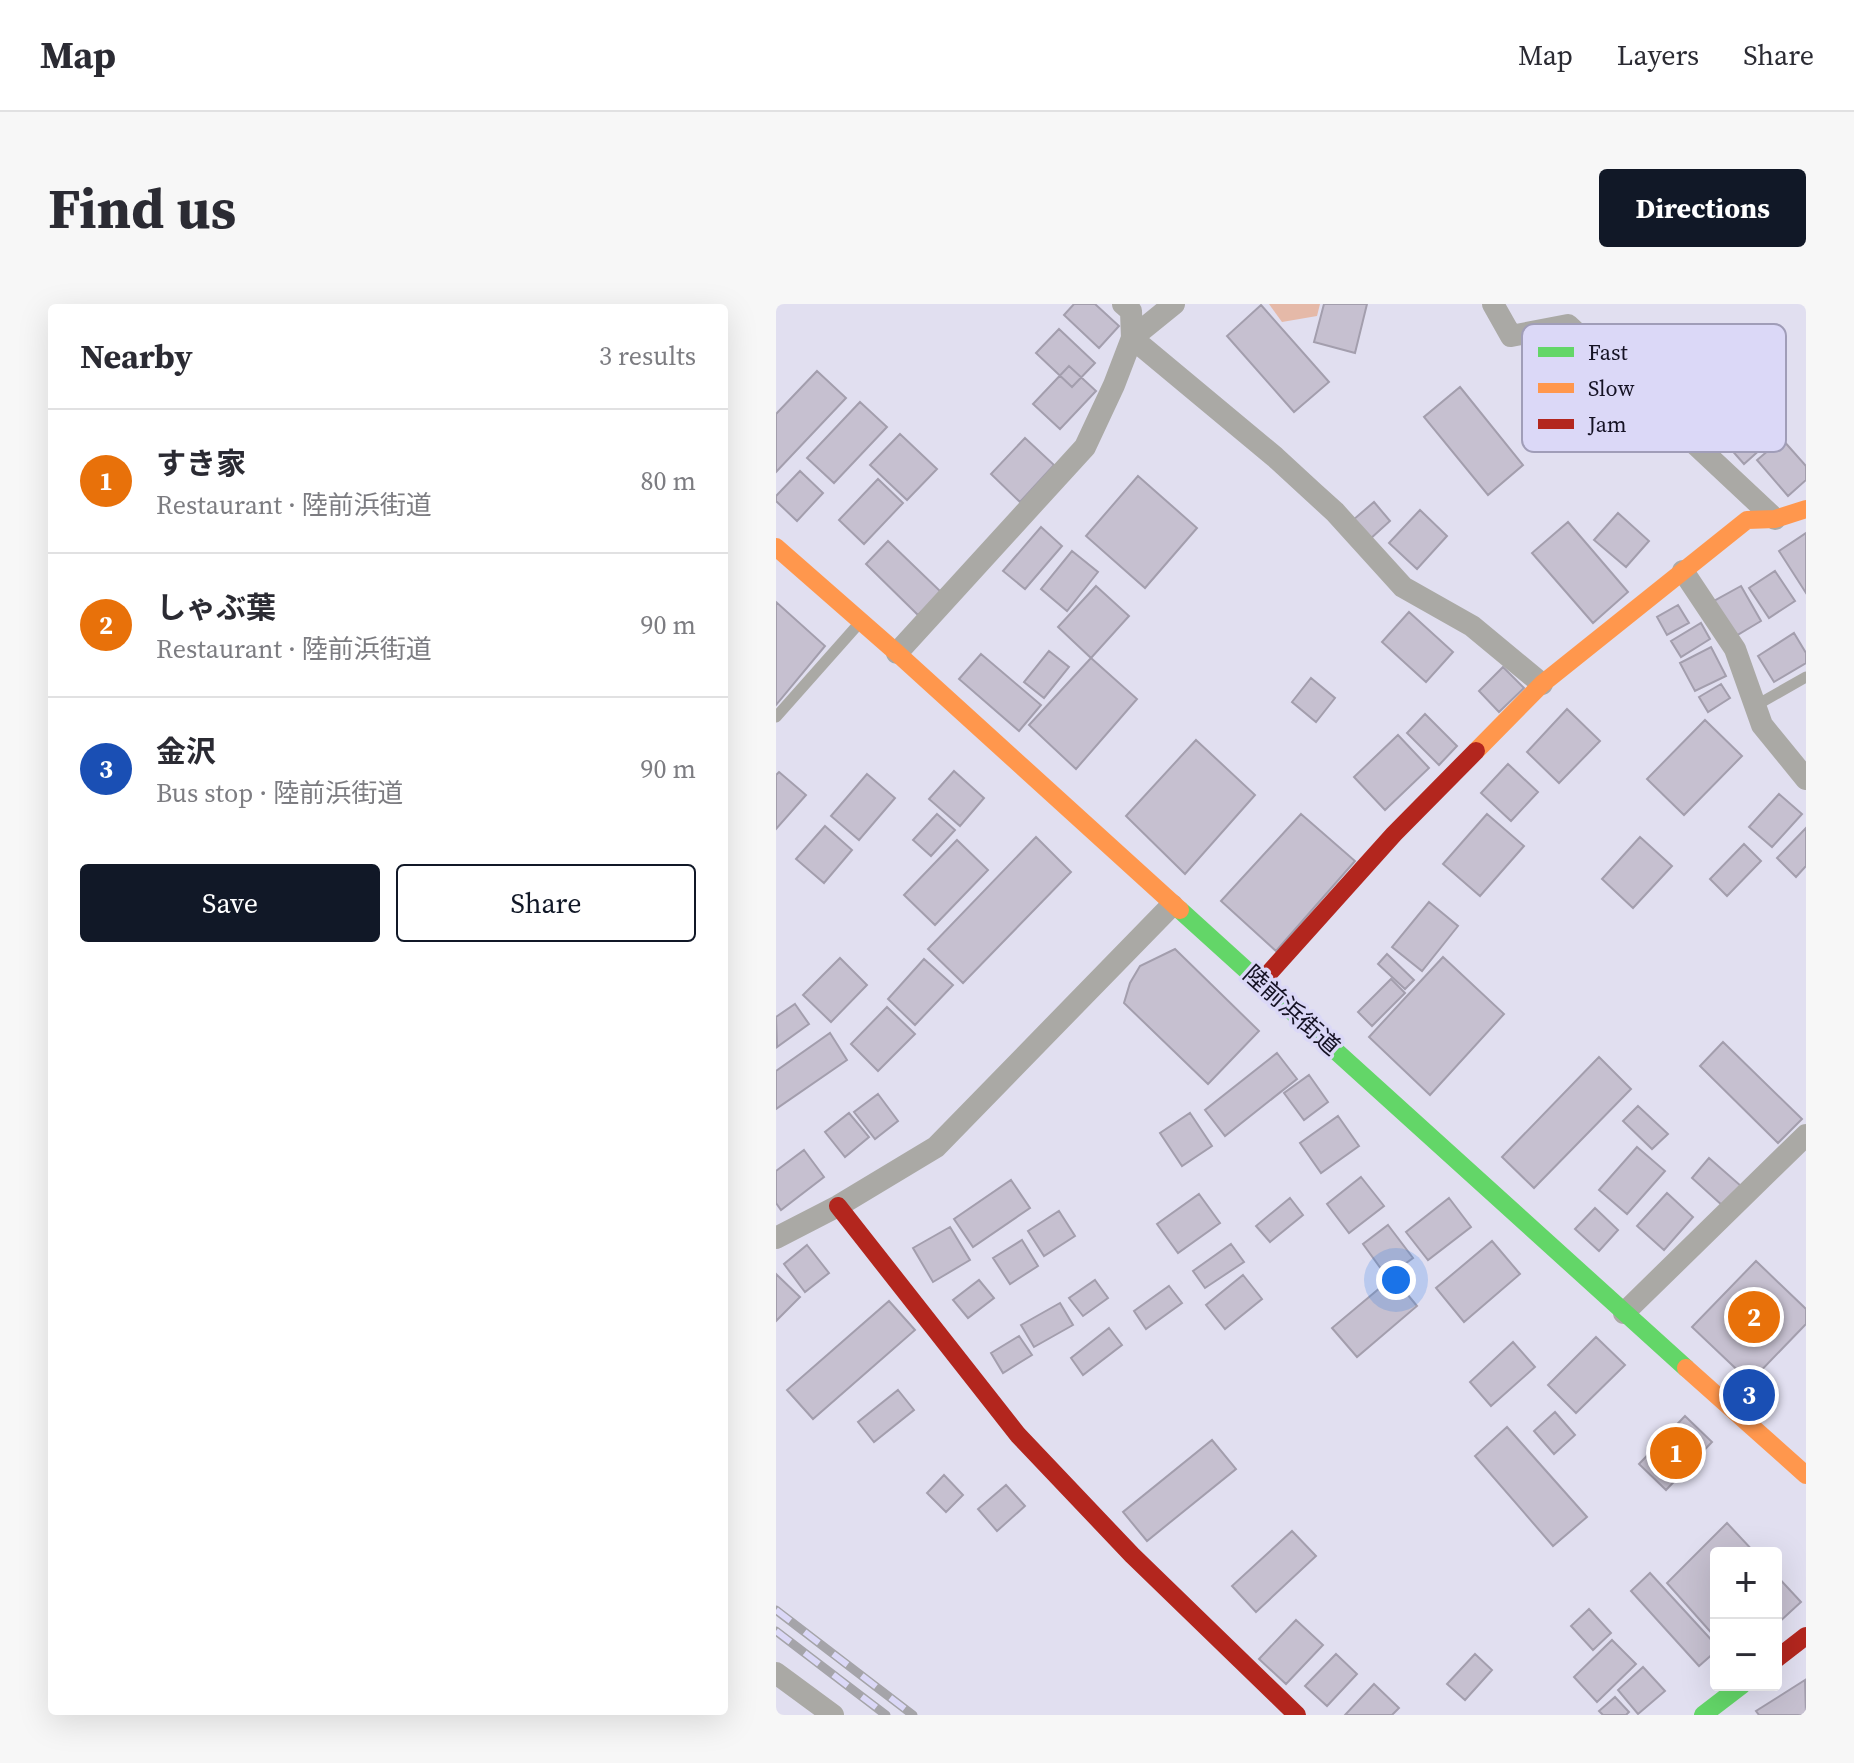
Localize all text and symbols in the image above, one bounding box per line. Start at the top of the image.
text: Map [40,29,116,81]
text: Map [1518,36,1573,74]
text: Layers [1617,36,1699,74]
text: Share [1743,36,1814,74]
button: Directions [1599,169,1806,247]
text: Find us [48,170,236,247]
legend [1522,324,1786,452]
text: Nearby [80,333,193,379]
text: Fast [1588,337,1629,367]
text: 3 results [599,338,696,374]
text: Slow [1588,373,1635,403]
text: Jam [1587,409,1627,439]
text: すき家 [156,443,246,484]
text: 1 [99,463,113,499]
text: 80 m [641,463,696,499]
text: Restaurant · 陸前浜街道 [156,487,432,523]
text: しゃぶ葉 [156,587,276,628]
text: 2 [99,607,113,643]
text: 90 m [641,607,696,643]
text: Restaurant · 陸前浜街道 [156,631,432,667]
text: 金沢 [156,731,216,772]
text: 3 [99,751,113,787]
text: 90 m [641,751,696,787]
text: Bus stop · 陸前浜街道 [156,775,403,811]
button: Save [80,864,380,942]
button: Share [396,864,696,942]
street label: 陸前浜街道 [1236,958,1348,1062]
your location [1376,1260,1416,1300]
pin: 2 [1728,1287,1780,1347]
pin: 3 [1723,1365,1775,1425]
pin: 1 [1650,1423,1702,1483]
map controls [1710,1547,1782,1691]
button: + [1710,1547,1782,1619]
button: − [1710,1619,1782,1691]

